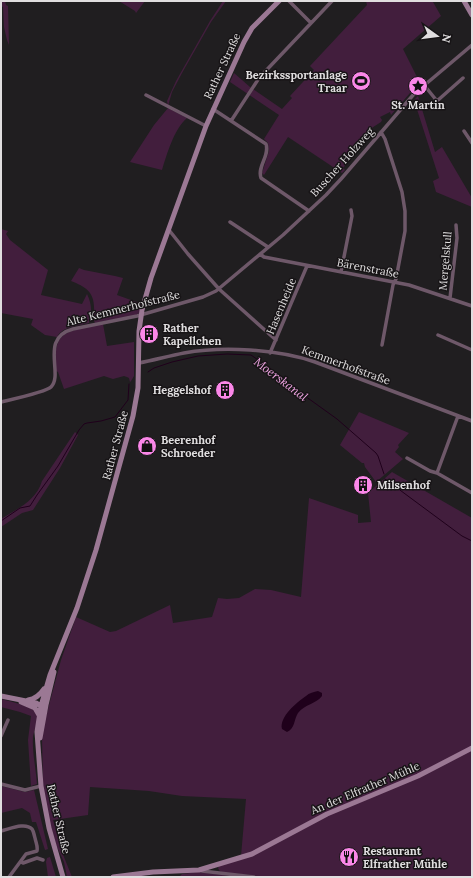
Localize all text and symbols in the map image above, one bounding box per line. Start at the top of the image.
north arrow [417,16,457,56]
street label: Rather Straße [201,31,243,101]
text: N [439,33,455,45]
place label: Bezirkssportanlage Traar [246,68,348,95]
sports icon: Bezirkssportanlage Traar [350,70,372,92]
place icon: St. Martin [407,75,429,97]
place label: St. Martin [391,98,445,112]
street label: Buscher Holzweg [307,124,377,200]
street label: Mergelskull [435,231,455,291]
street label: Bärenstraße [336,255,400,281]
street label: Hasenheide [263,276,299,336]
street label: Alte Kemmerhofstraße [64,287,181,329]
place label: Rather Kapellchen [163,321,221,348]
building icon: Rather Kapellchen [138,323,160,345]
street label: Kemmerhofstraße [300,342,392,388]
water label: Moerskanal [251,354,311,404]
building icon: Heggelshof [214,379,236,401]
place label: Heggelshof [153,383,212,397]
street label: Rather Straße [99,409,131,481]
place label: Beerenhof Schroeder [161,433,216,460]
shop icon: Beerenhof Schroeder [136,435,158,457]
building icon: Milsenhof [352,474,374,496]
place label: Milsenhof [377,478,431,492]
street label: An der Elfrather Mühle [307,759,422,818]
street label: Rather Straße [44,783,74,855]
place label: Restaurant Elfrather Mühle [363,844,447,871]
restaurant icon: Restaurant Elfrather Mühle [338,846,360,868]

